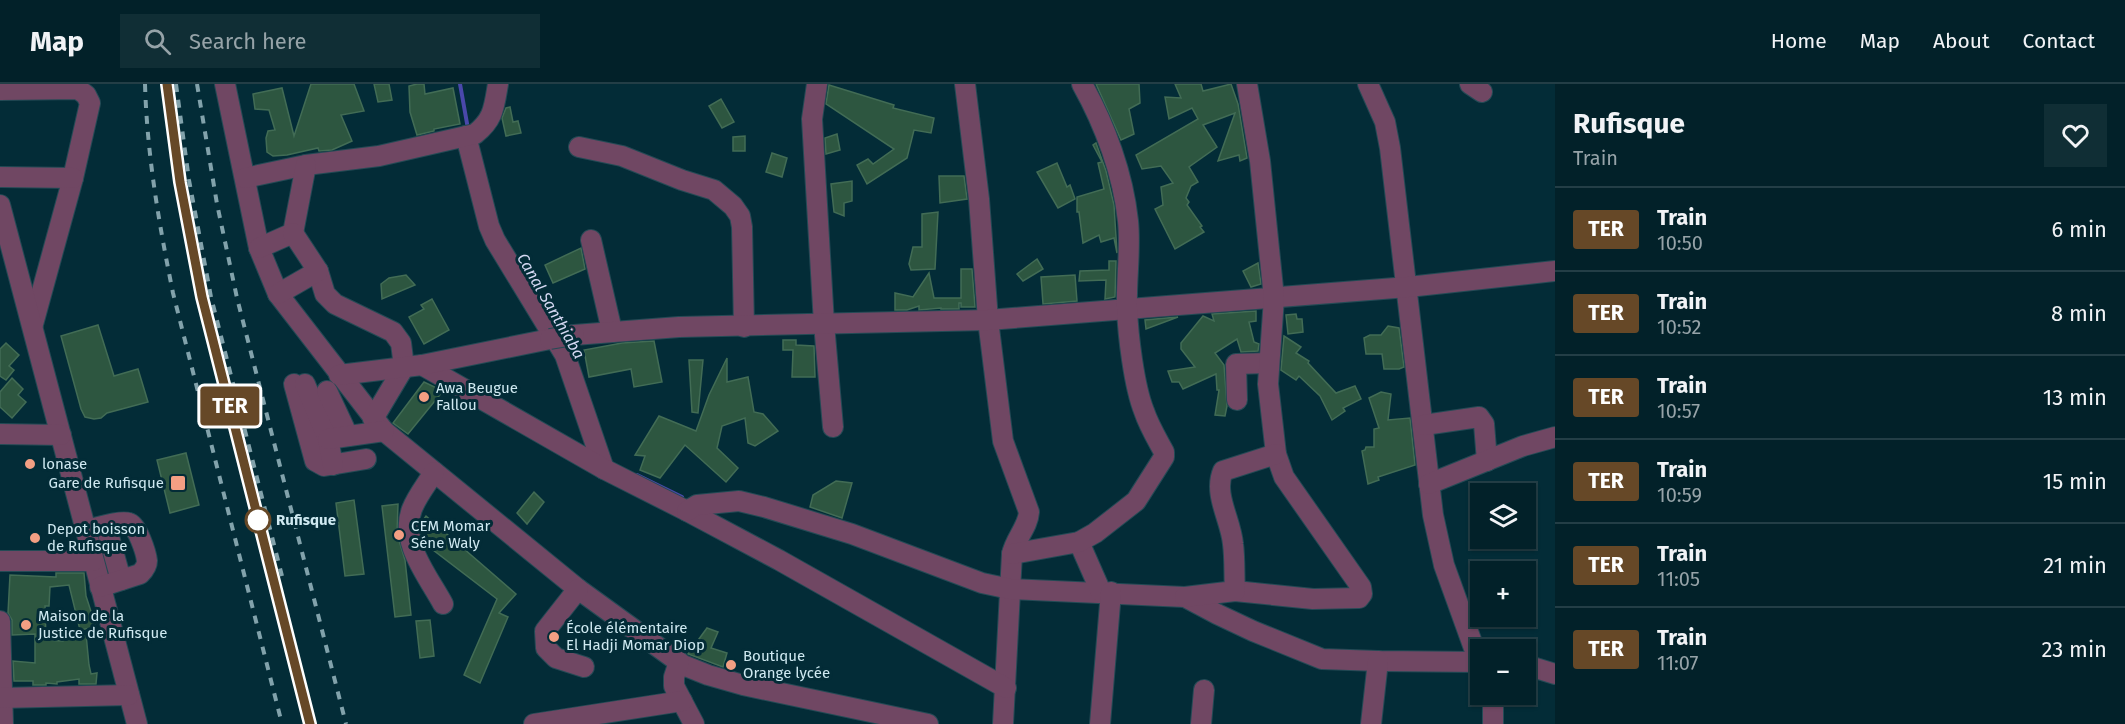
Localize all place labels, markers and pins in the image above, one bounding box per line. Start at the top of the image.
place label: Awa Beugue Fallou [436,379,518,414]
marker: Awa Beugue Fallou [417,390,431,404]
place label: lonase [42,455,87,473]
marker: lonase [23,457,37,471]
place label: Gare de Rufisque [48,474,164,492]
marker: Gare de Rufisque [169,474,187,492]
marker: Rufisque [245,507,271,533]
place label: Rufisque [276,511,336,529]
place label: CEM Momar Séne Waly [411,517,491,552]
place label: Depot boisson de Rufisque [47,520,145,555]
marker: CEM Momar Séne Waly [392,528,406,542]
marker: Depot boisson de Rufisque [28,531,42,545]
place label: Maison de la Justice de Rufisque [38,607,167,642]
marker: Maison de la Justice de Rufisque [19,618,33,632]
place label: École élémentaire El Hadji Momar Diop [566,619,705,654]
marker: École élémentaire El Hadji Momar Diop [547,630,561,644]
place label: Boutique Orange lycée [743,647,830,682]
marker: Boutique Orange lycée [724,658,738,672]

